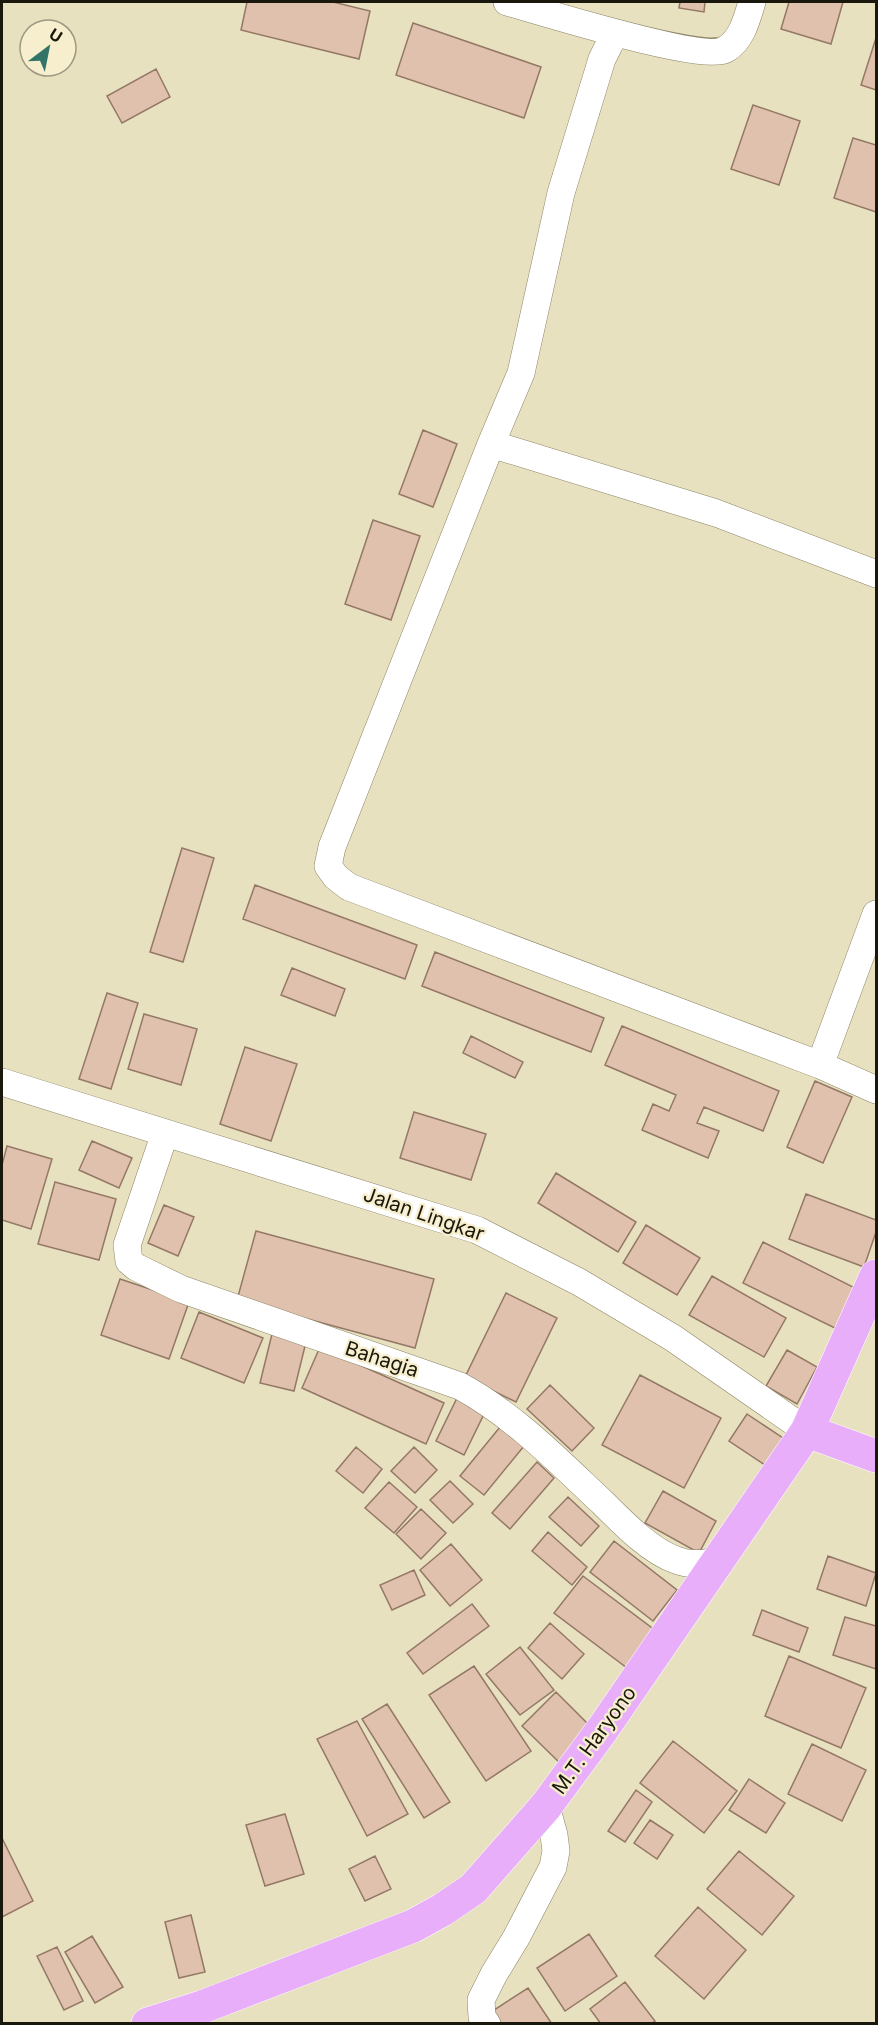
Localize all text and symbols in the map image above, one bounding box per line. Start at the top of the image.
north arrow [18,18,78,78]
text: U [46,24,66,47]
street label: Jalan Lingkar [360,1182,488,1246]
street label: Bahagia [342,1336,422,1382]
street label: M.T. Haryono [547,1681,641,1799]

